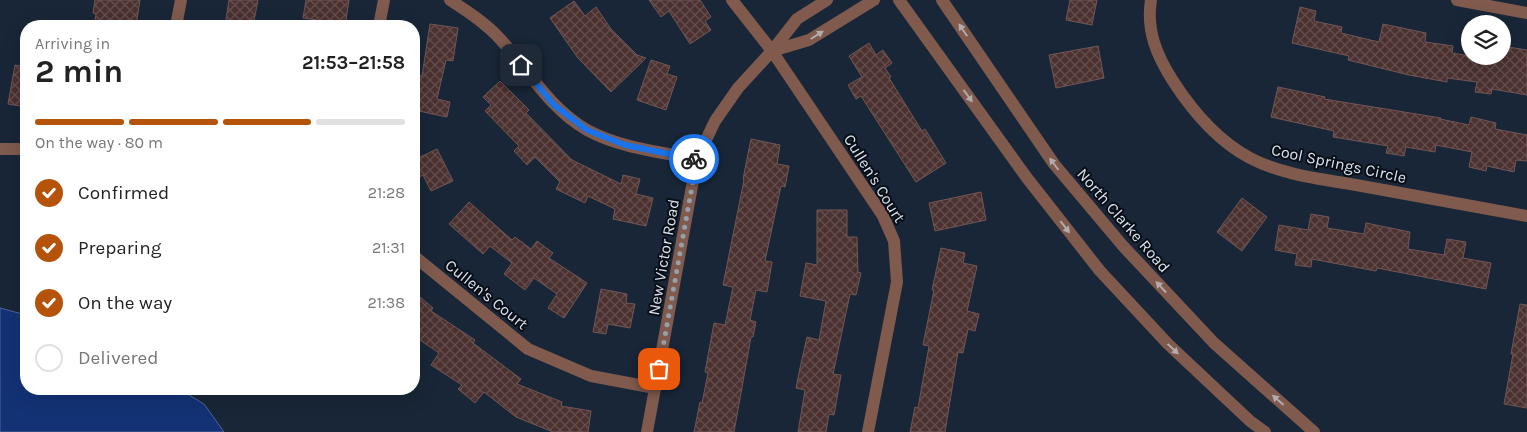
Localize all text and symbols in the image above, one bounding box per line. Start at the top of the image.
map controls [1461,15,1511,65]
button: layers [1461,15,1511,65]
one-way arrow [958,23,968,37]
one-way arrow [811,30,824,39]
text: Arriving in [35,34,110,53]
pin [500,44,542,86]
icon: home [507,51,535,79]
text: 21:53–21:58 [302,52,405,74]
text: 2 min [35,53,123,90]
one-way arrow [963,90,973,103]
street label: Cullen's Court [840,131,909,226]
text: On the way · 80 m [35,133,163,152]
courier [669,134,719,184]
street label: Cool Springs Circle [1270,140,1408,187]
icon: bike [680,145,708,173]
one-way arrow [1049,158,1060,171]
street label: North Clarke Road [1073,164,1174,276]
icon: check [35,179,63,207]
text: Confirmed [78,182,169,204]
text: 21:28 [368,183,405,202]
street label: New Victor Road [644,197,683,317]
one-way arrow [1060,220,1070,234]
icon: check [35,234,63,262]
text: Preparing [78,237,161,259]
text: 21:31 [372,238,405,257]
street label: Cullen's Court [442,255,532,333]
one-way arrow [1155,281,1167,293]
icon: check [35,289,63,317]
text: On the way [78,292,172,314]
text: 21:38 [367,293,405,312]
one-way arrow [1166,343,1178,355]
text: Delivered [78,347,158,369]
pin [638,348,680,390]
icon: bag [645,355,673,383]
one-way arrow [1272,394,1284,406]

